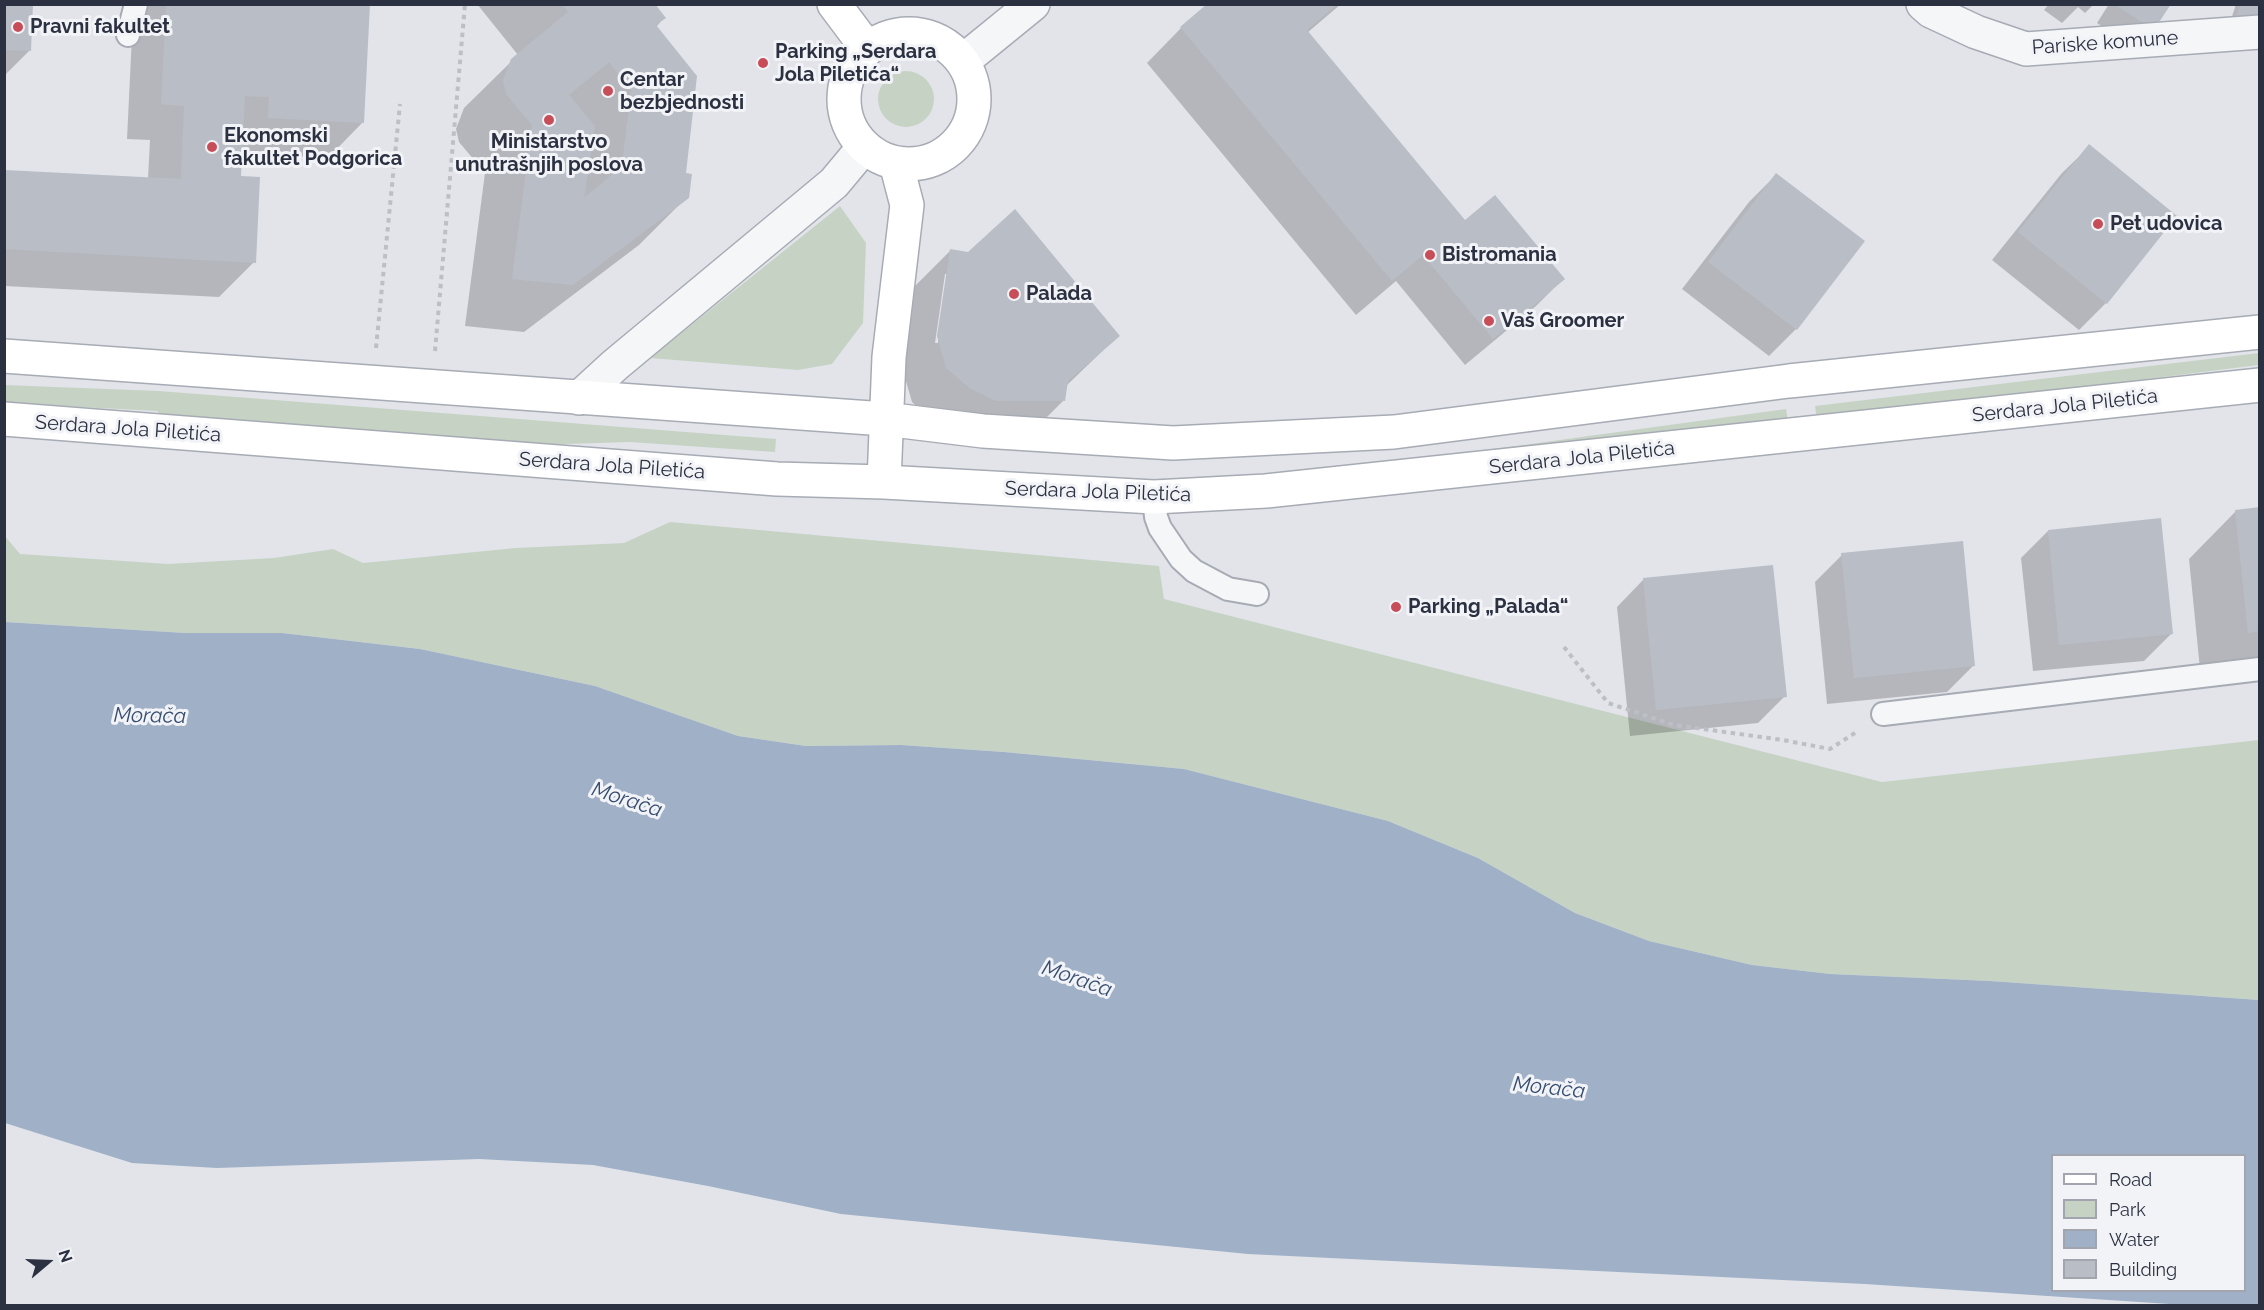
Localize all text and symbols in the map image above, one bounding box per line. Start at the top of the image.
place label: Pravni fakultet [30,15,170,39]
marker: Pravni fakultet [11,20,25,34]
street label: Pariske komune [2031,26,2179,60]
place label: Parking „Serdara Jola Piletića“ [775,40,936,87]
marker: Parking „Serdara Jola Piletića“ [756,56,770,70]
place label: Centar bezbjednosti [620,68,744,115]
marker: Centar bezbjednosti [601,84,615,98]
marker: Ministarstvo unutrašnjih poslova [542,113,556,127]
place label: Ekonomski fakultet Podgorica [224,124,402,171]
place label: Ministarstvo unutrašnjih poslova [455,130,643,177]
marker: Ekonomski fakultet Podgorica [205,140,219,154]
place label: Pet udovica [2110,212,2222,236]
marker: Pet udovica [2091,217,2105,231]
place label: Bistromania [1442,243,1557,267]
marker: Bistromania [1423,248,1437,262]
place label: Palada [1026,282,1092,306]
marker: Palada [1007,287,1021,301]
place label: Vaš Groomer [1501,309,1624,333]
marker: Vaš Groomer [1482,314,1496,328]
street label: Serdara Jola Piletića [1971,384,2159,428]
street label: Serdara Jola Piletića [34,411,222,447]
street label: Serdara Jola Piletića [1488,436,1676,480]
street label: Serdara Jola Piletića [518,448,706,484]
street label: Serdara Jola Piletića [1004,477,1192,507]
place label: Parking „Palada“ [1408,595,1568,619]
marker: Parking „Palada“ [1389,600,1403,614]
water label: Morača [114,703,186,729]
water label: Morača [589,777,665,823]
water label: Morača [1039,955,1115,1003]
water label: Morača [1512,1072,1586,1104]
legend [2051,1154,2246,1292]
text: Road [2109,1169,2152,1190]
text: Park [2109,1199,2146,1220]
text: Water [2109,1229,2159,1250]
north arrow [18,1232,78,1292]
text: N [55,1247,76,1265]
text: Building [2109,1259,2177,1280]

